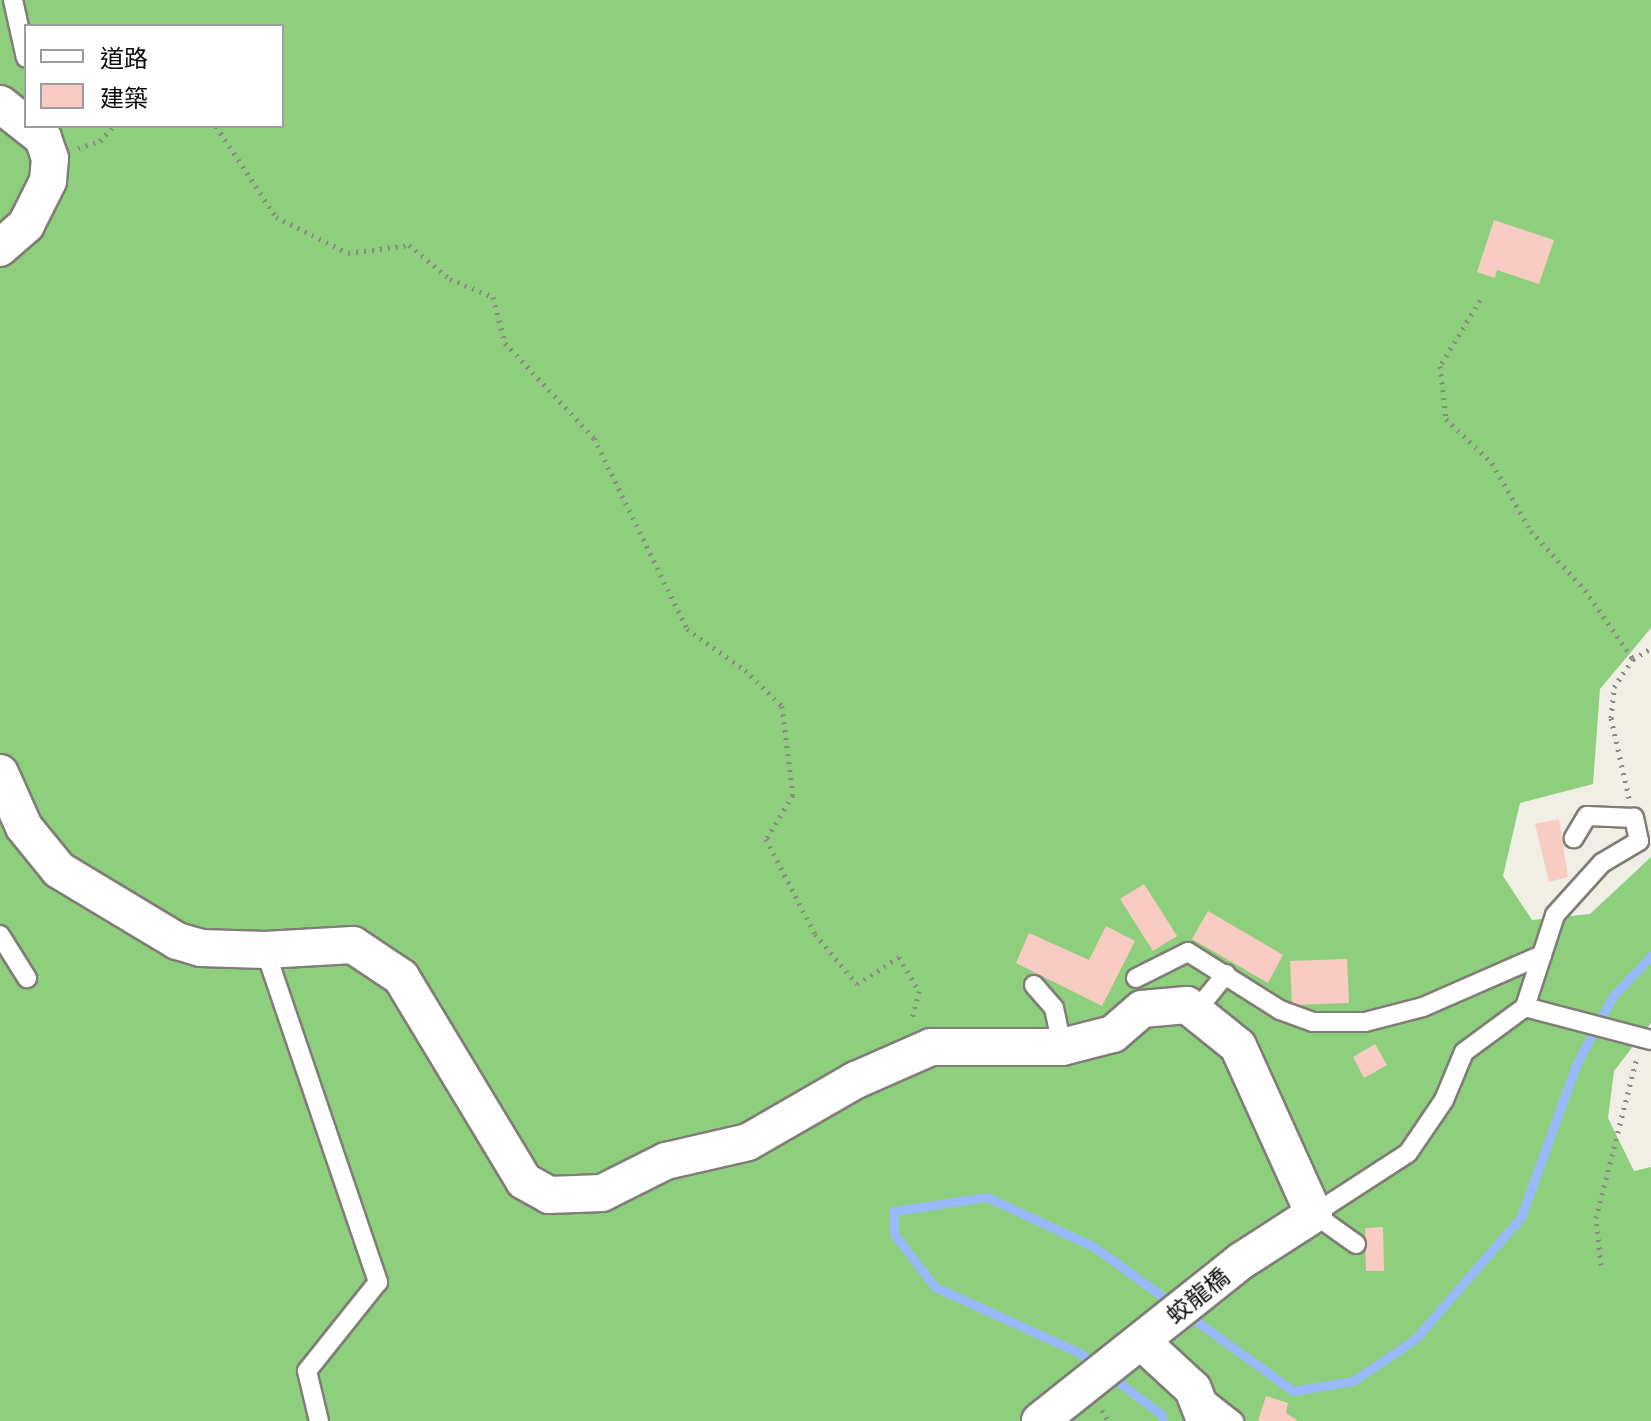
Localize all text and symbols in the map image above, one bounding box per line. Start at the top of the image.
legend [24,24,284,128]
text: 道路 [100,45,148,72]
text: 建築 [100,85,148,112]
street label: 蛟龍橋 [1161,1262,1235,1330]

